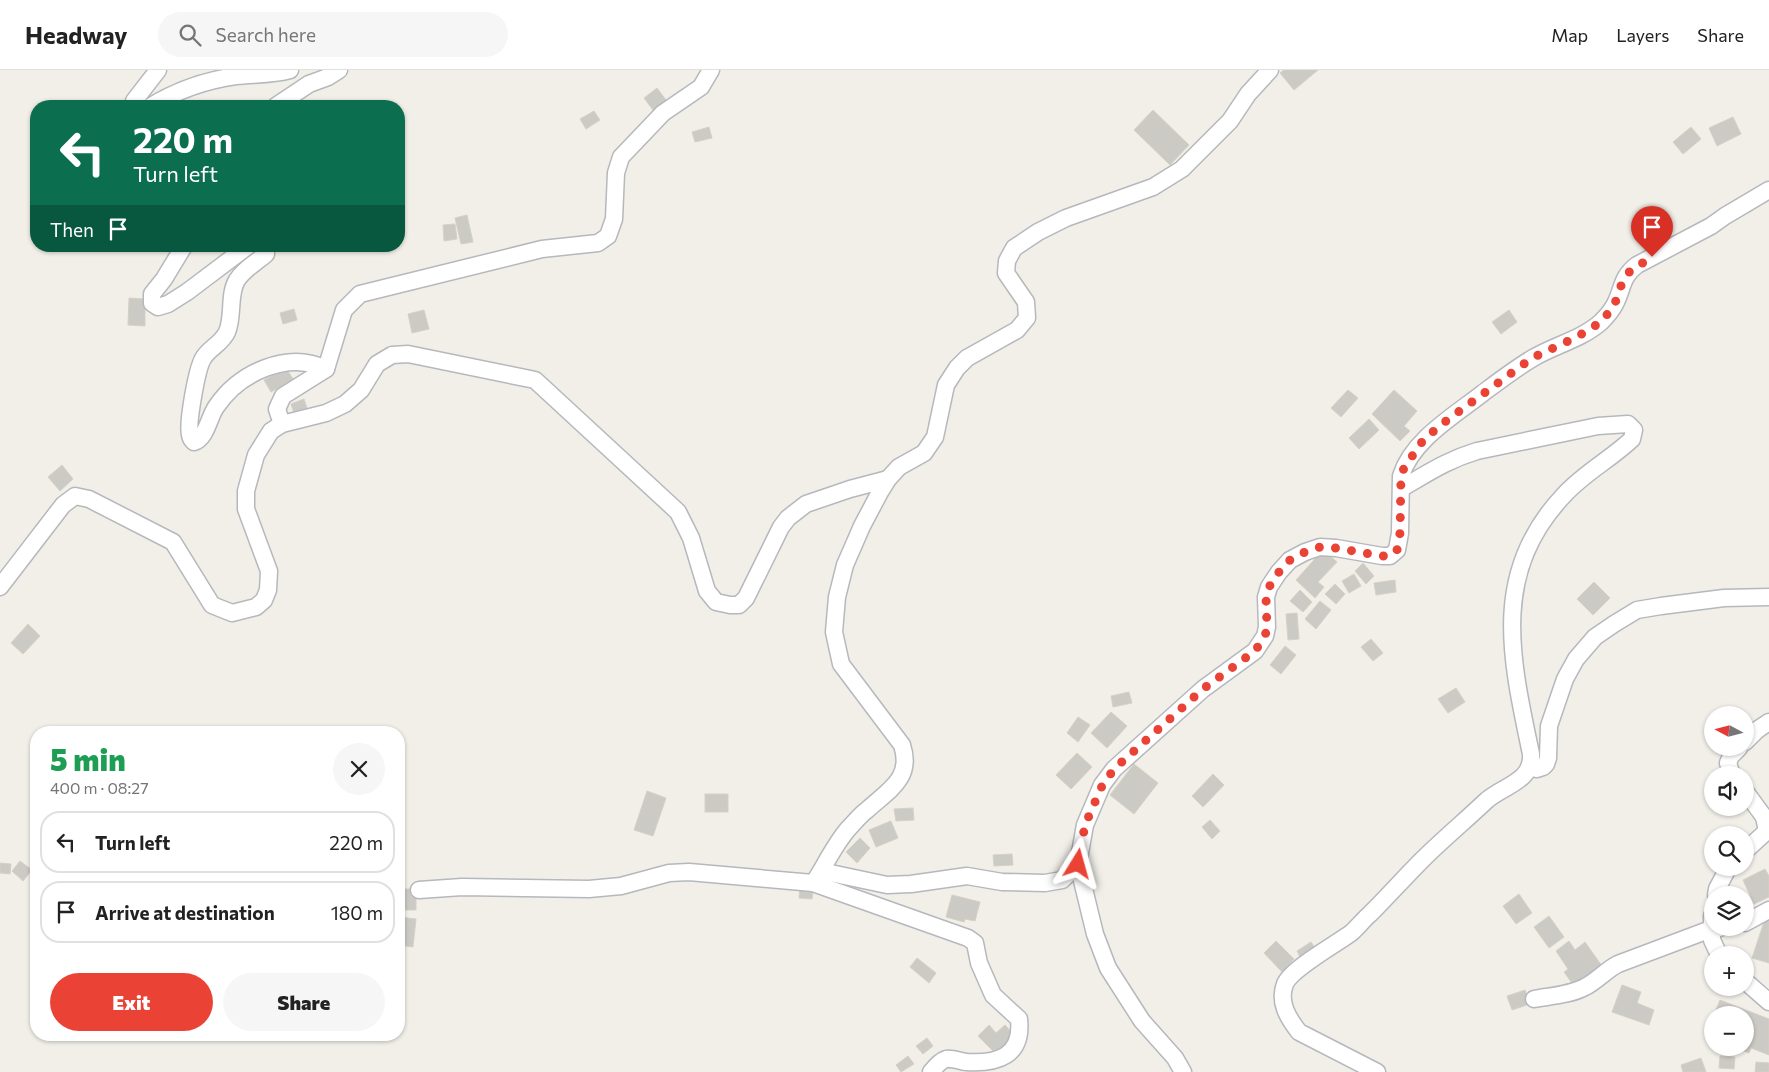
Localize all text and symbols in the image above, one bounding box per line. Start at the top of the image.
search box [158,12,508,57]
text: Headway [25,20,128,49]
icon: search [176,21,204,49]
text: Search here [216,23,316,46]
text: Map [1551,24,1588,46]
text: Layers [1616,24,1669,46]
text: Share [1697,24,1744,46]
text: 220 m [133,117,233,160]
icon: left [50,120,115,185]
text: Turn left [133,160,218,187]
pin [1631,206,1673,257]
icon: arrive [1638,213,1666,241]
icon: arrive [104,215,132,243]
text: Then [50,218,94,241]
north arrow [1704,706,1754,756]
map controls [1704,706,1754,1056]
text: 5 min [50,740,126,777]
button: close [333,743,385,795]
button: sound [1704,766,1754,816]
text: 400 m · 08:27 [50,778,149,797]
button: search [1704,826,1754,876]
icon: left [52,828,80,856]
text: Turn left [95,831,170,854]
text: 220 m [329,831,383,854]
position arrow [1051,837,1103,889]
button: layers [1704,886,1754,936]
icon: arrive [52,898,80,926]
text: Arrive at destination [95,901,275,924]
text: 180 m [331,901,383,924]
button: + [1704,946,1754,996]
button: Exit [50,973,213,1031]
button: Share [223,973,385,1031]
button: − [1704,1006,1754,1056]

